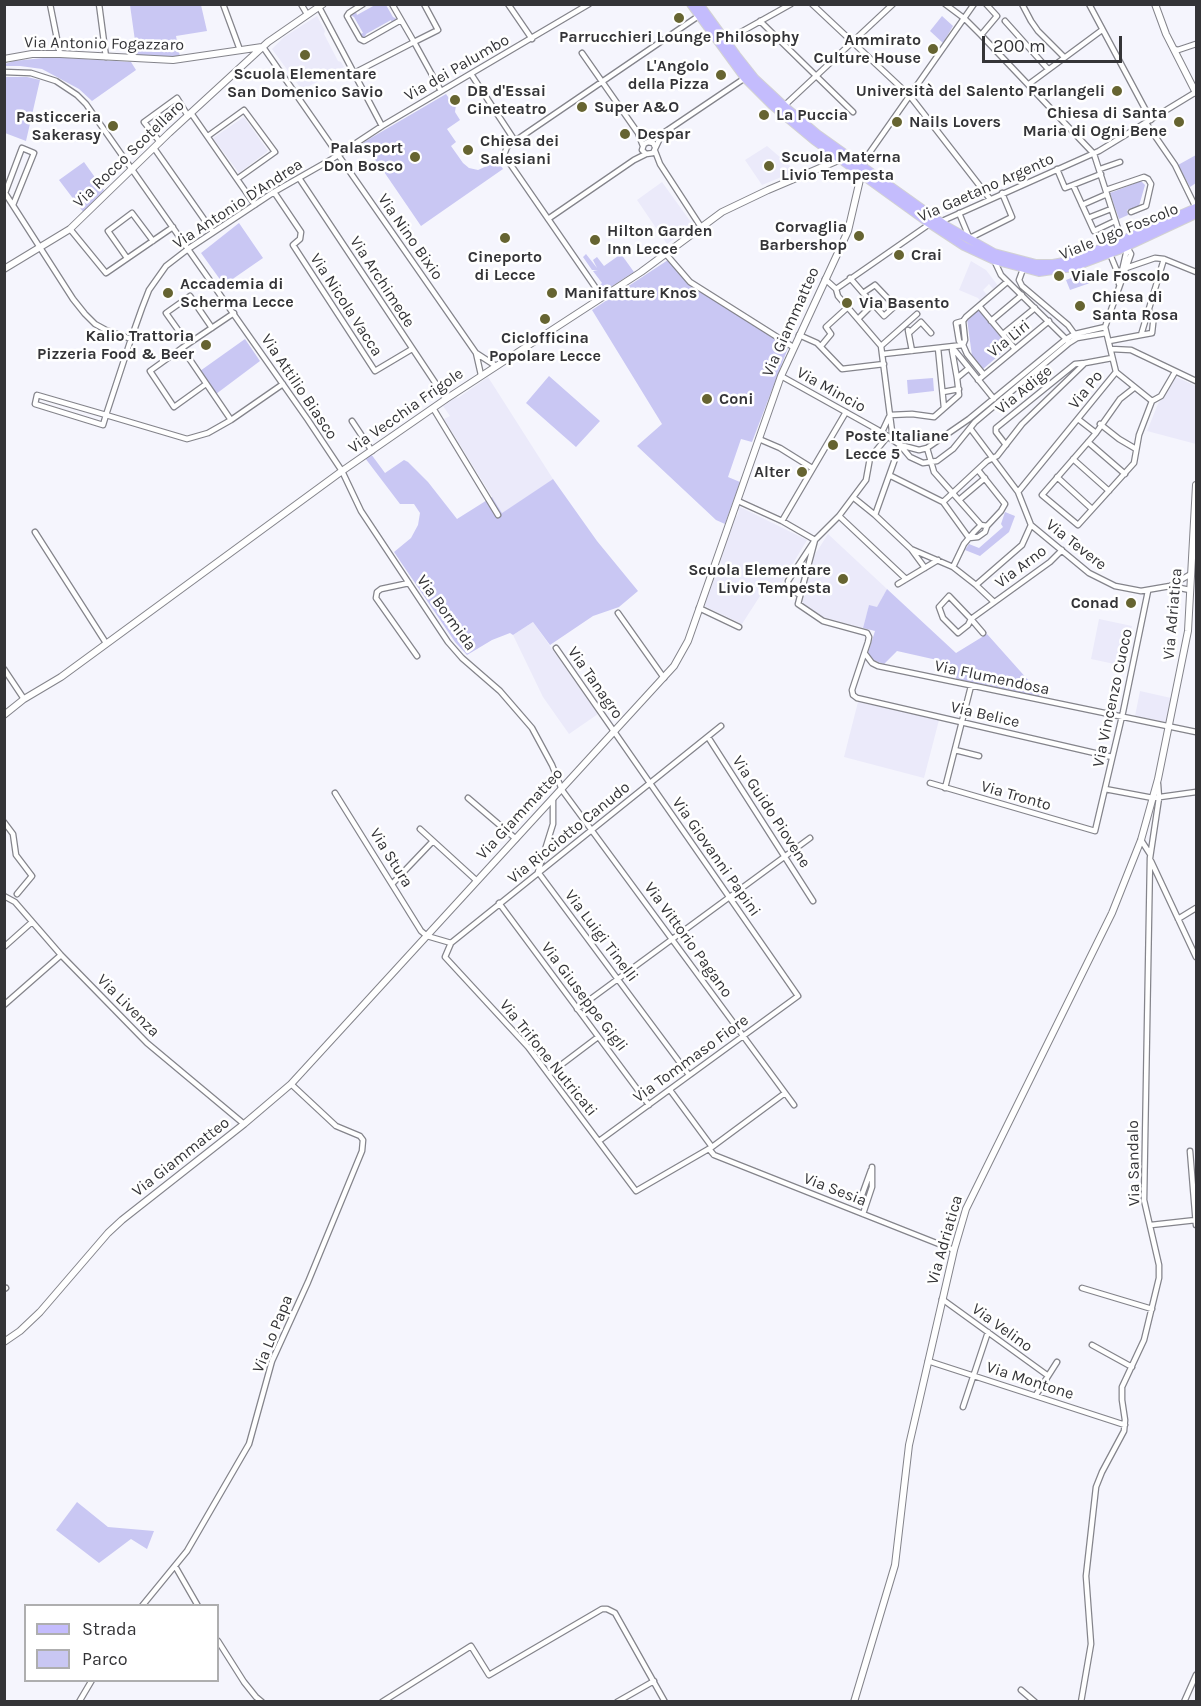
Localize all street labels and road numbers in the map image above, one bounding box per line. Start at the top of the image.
street label: Via dei Palumbo [401,30,513,106]
street label: Via Antonio Fogazzaro [24,33,184,55]
street label: Via Rocco Scotellaro [69,96,189,212]
street label: Via Gaetano Argento [915,149,1057,227]
street label: Via Antonio D'Andrea [170,155,306,253]
street label: Via Nino Bixio [373,190,447,284]
street label: Viale Ugo Foscolo [1057,199,1181,265]
street label: Via Archimede [345,233,419,331]
street label: Via Nicola Vacca [306,250,386,360]
street label: Via Giammatteo [758,264,824,380]
street label: Via Liri [984,316,1034,362]
street label: Via Attilio Biasco [257,331,341,443]
street label: Via Adige [992,361,1056,419]
street label: Via Mincio [793,363,869,417]
street label: Via Vecchia Frigole [345,364,467,458]
street label: Via Po [1065,367,1107,413]
street label: Via Tevere [1042,515,1110,575]
street label: Via Arno [991,541,1051,593]
street label: Via Adriatica [1159,567,1187,661]
street label: Via Bormida [412,571,480,655]
street label: Via Vincenzo Cuoco [1089,627,1137,769]
street label: Via Tanagro [563,643,627,723]
street label: Via Flumendosa [933,656,1051,700]
street label: Via Belice [949,698,1021,732]
street label: Via Guido Piovene [728,752,814,872]
street label: Via Giammatteo [473,764,567,864]
street label: Via Tronto [979,777,1053,815]
street label: Via Ricciotto Canudo [504,778,634,888]
street label: Via Giovanni Papini [668,794,764,920]
street label: Via Stura [365,825,417,891]
street label: Via Vittorio Pagano [640,879,736,1001]
street label: Via Luigi Tinelli [560,886,642,986]
street label: Via Giuseppe Gigli [537,939,631,1055]
street label: Via Livenza [93,971,163,1041]
street label: Via Trifone Nutricati [495,996,601,1120]
street label: Via Tommaso Fiore [630,1011,752,1107]
street label: Via Giammatteo [129,1113,233,1201]
street label: Via Sandalo [1124,1120,1144,1206]
street label: Via Sesia [801,1169,869,1211]
street label: Via Adriatica [923,1193,967,1287]
street label: Via Lo Papa [249,1292,297,1376]
street label: Via Velino [968,1299,1036,1357]
street label: Via Montone [984,1358,1076,1404]

